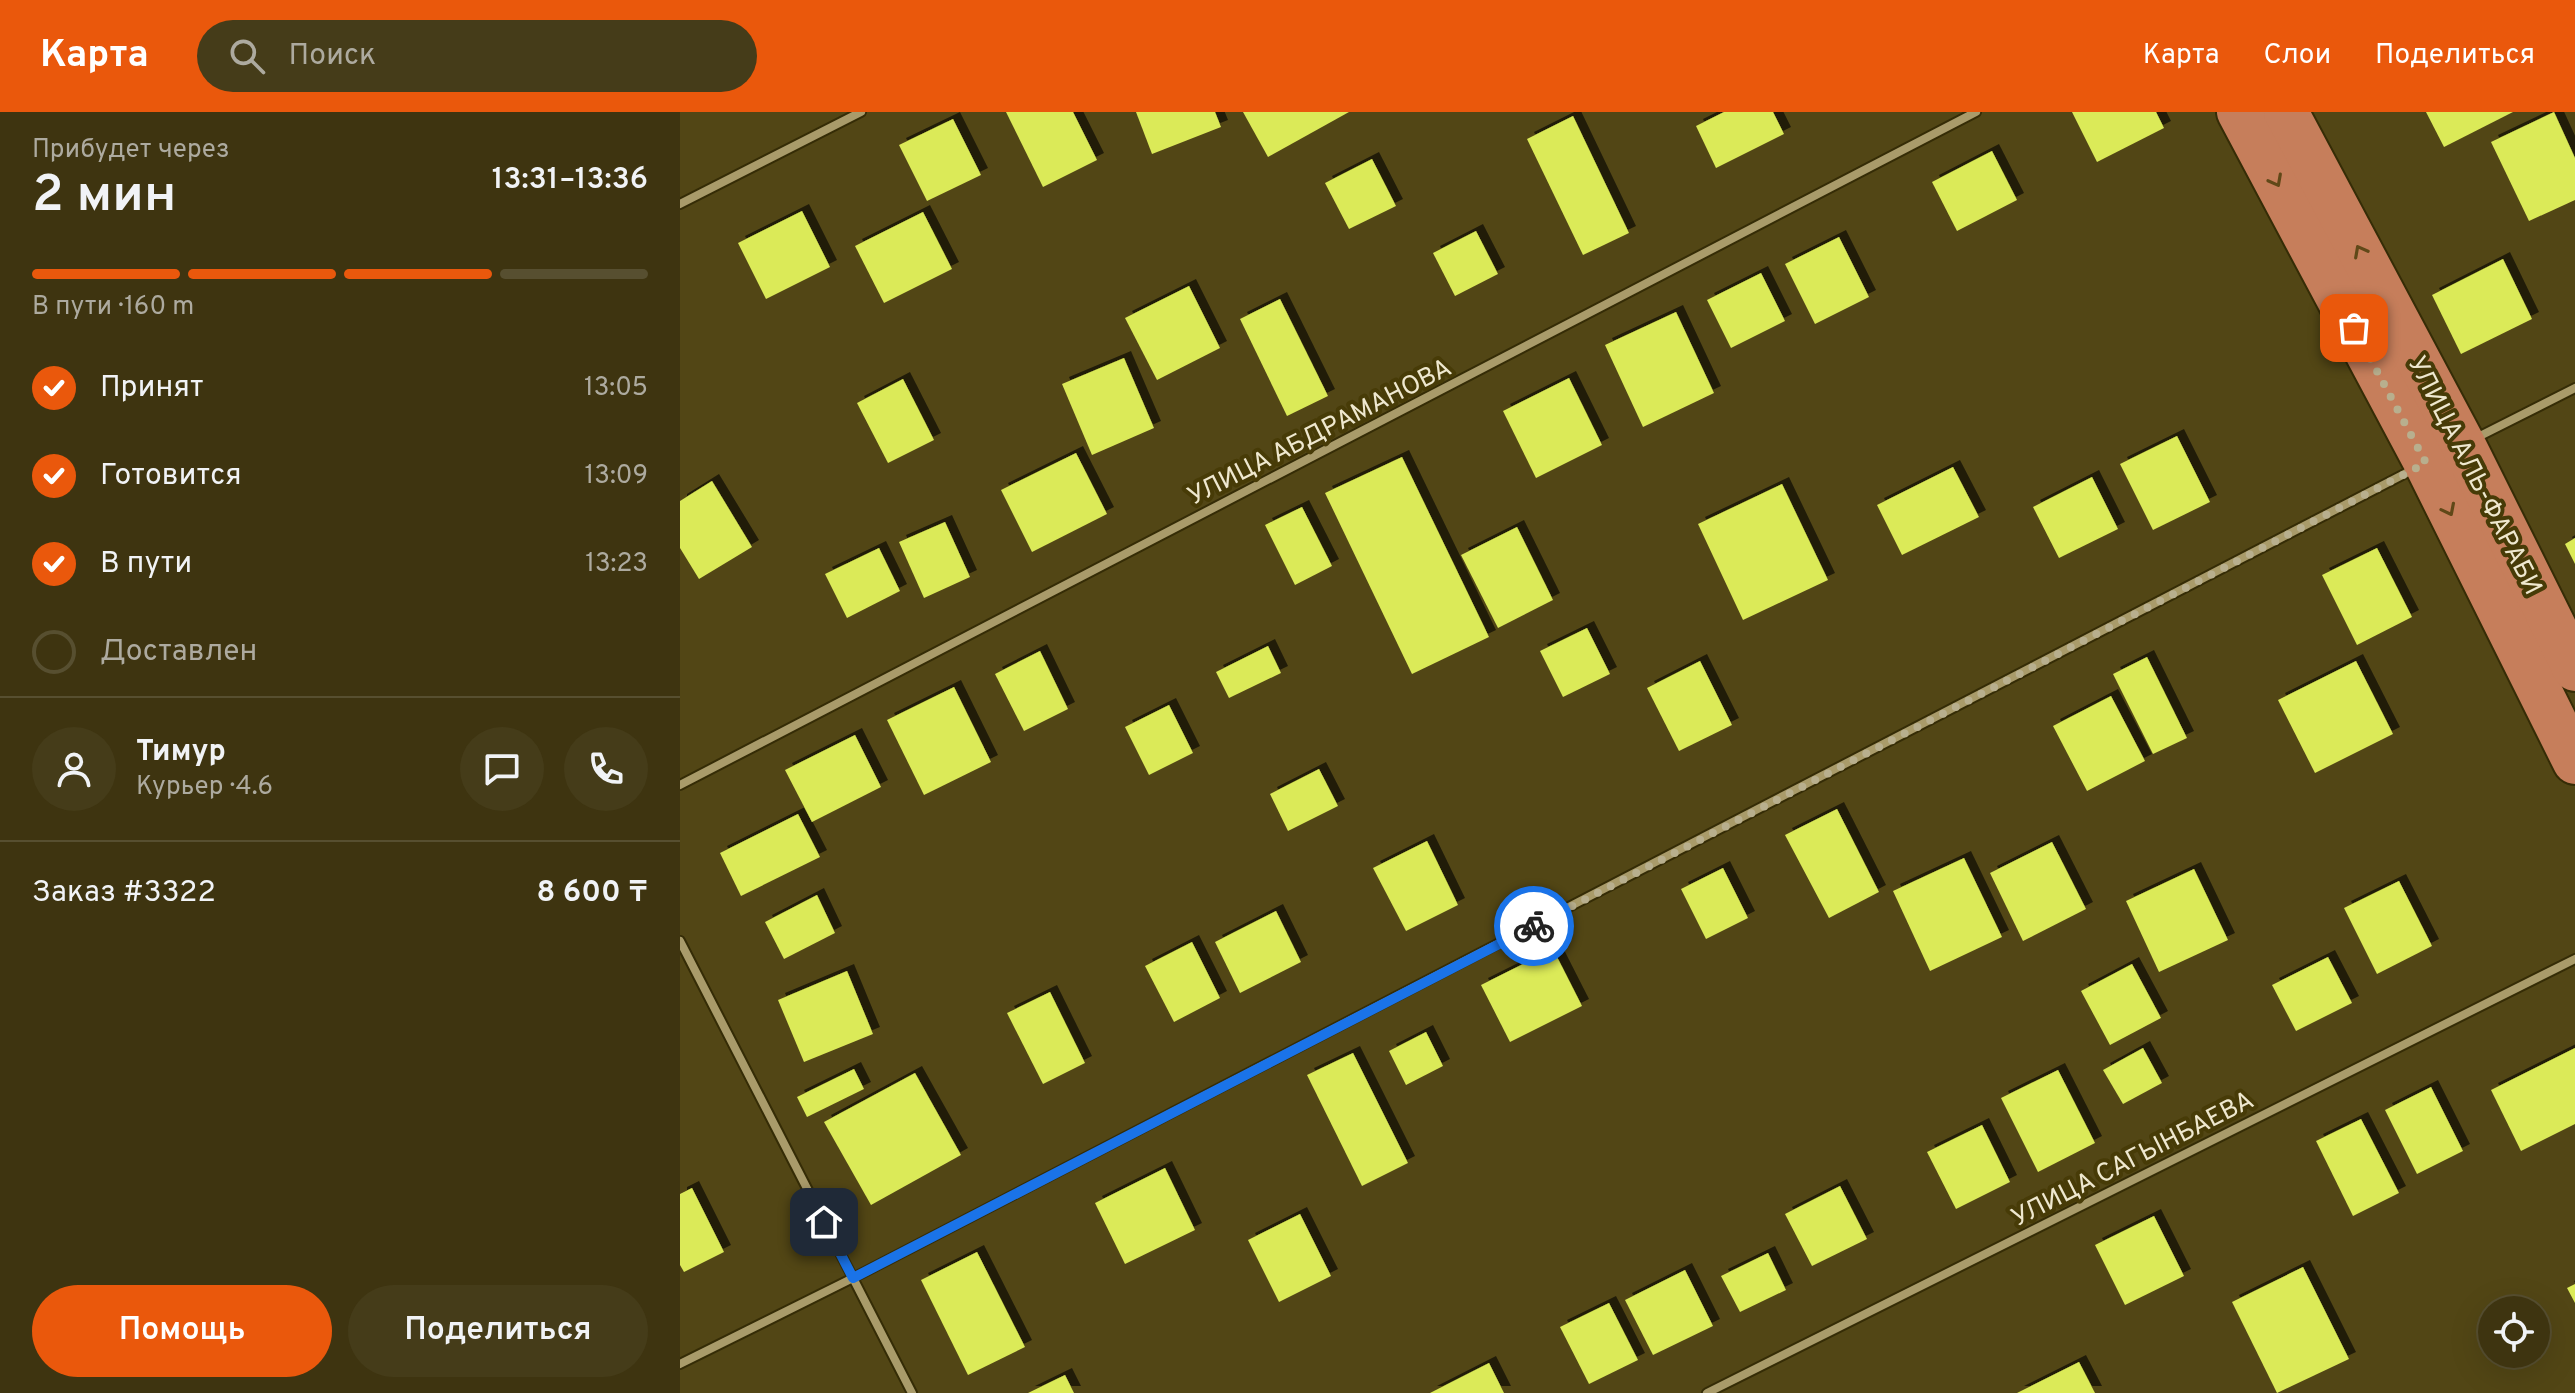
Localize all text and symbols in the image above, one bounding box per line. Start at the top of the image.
search box [197,20,757,92]
text: Карта [40,32,149,81]
icon: search [225,34,269,78]
text: Поиск [289,38,376,75]
text: Карта [2143,38,2219,74]
text: Слои [2263,38,2331,74]
text: Поделиться [2375,38,2535,74]
text: Прибудет через [32,134,230,167]
text: 13:31–13:36 [492,162,648,199]
text: 2 мин [32,164,176,230]
one-way arrow [2266,173,2281,187]
one-way arrow [2354,245,2369,260]
text: В пути · 160 m [32,291,194,324]
pin [2320,294,2388,362]
icon: bag [2332,306,2376,350]
street label: УЛИЦА АЛЬ-ФАРАБИ [2399,351,2548,601]
street label: УЛИЦА АБДРАМАНОВА [1183,352,1458,514]
icon: check [32,366,76,410]
text: Принят [100,370,204,407]
text: 13:05 [584,372,648,405]
icon: check [32,454,76,498]
text: Готовится [100,458,242,495]
text: 13:09 [585,460,648,493]
one-way arrow [2439,501,2455,516]
icon: check [32,542,76,586]
text: В пути [100,546,192,583]
text: 13:23 [585,548,648,581]
text: Доставлен [100,634,257,671]
button: person [32,727,116,811]
button: chat [460,727,544,811]
button: phone [564,727,648,811]
text: Тимур [136,734,226,771]
text: Курьер · 4.6 [136,771,273,804]
text: Заказ #3322 [32,875,216,912]
text: 8 600 ₸ [536,875,648,912]
courier [1494,886,1574,966]
icon: bike [1512,904,1556,948]
street label: УЛИЦА САГЫНБАЕВА [2006,1085,2260,1236]
pin [790,1188,858,1256]
icon: home [802,1200,846,1244]
button: Помощь [32,1285,332,1377]
button: Поделиться [348,1285,648,1377]
map controls [2478,1296,2550,1368]
button: locate [2478,1296,2550,1368]

